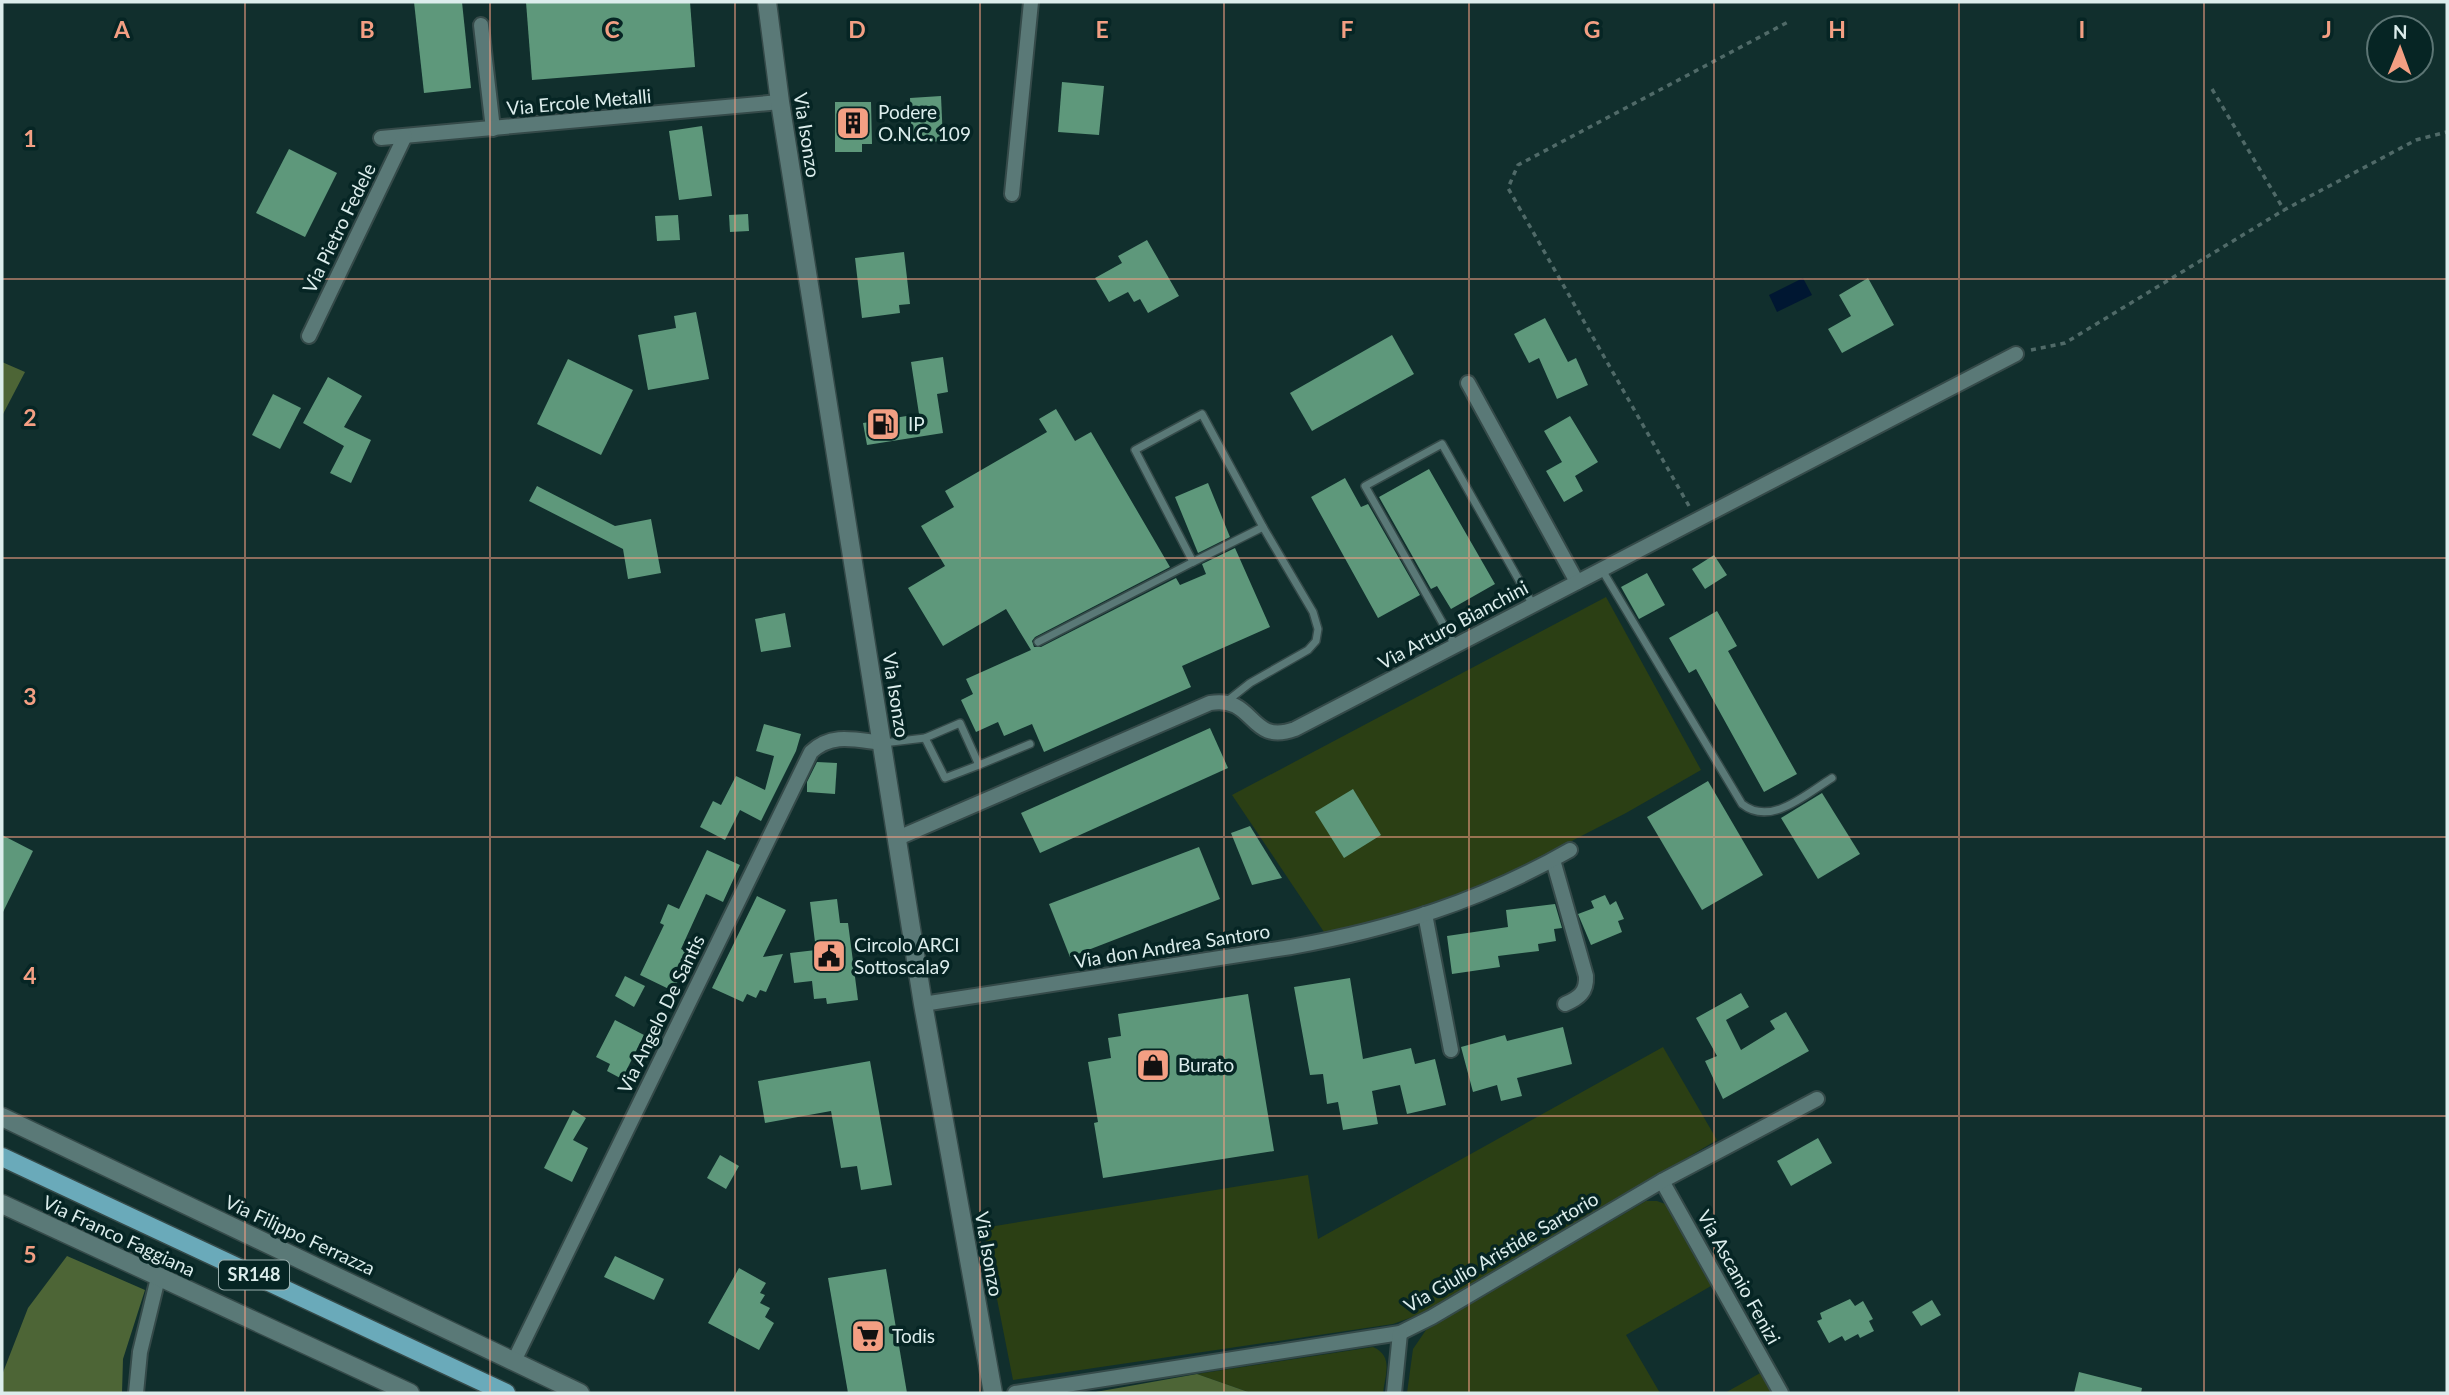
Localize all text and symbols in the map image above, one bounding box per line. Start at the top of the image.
north arrow [2365,14,2435,84]
text: A [113,15,131,43]
text: B [359,15,375,43]
text: C [604,15,620,43]
text: D [848,15,866,43]
text: E [1095,15,1109,43]
text: F [1340,15,1354,43]
text: G [1584,15,1600,43]
text: H [1828,15,1846,43]
text: I [2079,15,2085,43]
text: J [2322,15,2332,43]
text: N [2393,20,2408,43]
street label: Via Ercole Metalli [506,84,652,119]
street label: Via Isonzo [789,91,826,179]
place label: Podere O.N.C. 109 [878,100,971,145]
building icon: Podere O.N.C. 109 [834,104,872,142]
text: 1 [23,124,37,152]
street label: Via Pietro Fedele [297,159,380,297]
text: 2 [23,403,37,431]
fuel station icon: IP [864,405,902,443]
place label: IP [908,412,925,435]
street label: Via Arturo Bianchini [1374,575,1532,674]
street label: Via Isonzo [878,651,915,739]
text: 3 [23,682,37,710]
street label: Via don Andrea Santoro [1072,919,1271,972]
street label: Via Angelo De Santis [612,931,709,1097]
place label: Circolo ARCI Sottoscala9 [854,933,960,978]
public building icon: Circolo ARCI Sottoscala9 [810,937,848,975]
text: 4 [23,961,37,989]
shop icon: Burato [1134,1046,1172,1084]
place label: Burato [1178,1053,1234,1076]
street label: Via Giulio Aristide Sartorio [1399,1186,1602,1317]
street label: Via Franco Faggiana [39,1190,199,1281]
street label: Via Filippo Ferrazza [222,1190,379,1279]
street label: Via Ascanio Fenizi [1693,1206,1786,1348]
street label: Via Isonzo [971,1210,1008,1298]
text: 5 [23,1240,37,1268]
road number: SR148 [219,1260,289,1290]
supermarket icon: Todis [849,1317,887,1355]
place label: Todis [892,1324,935,1347]

